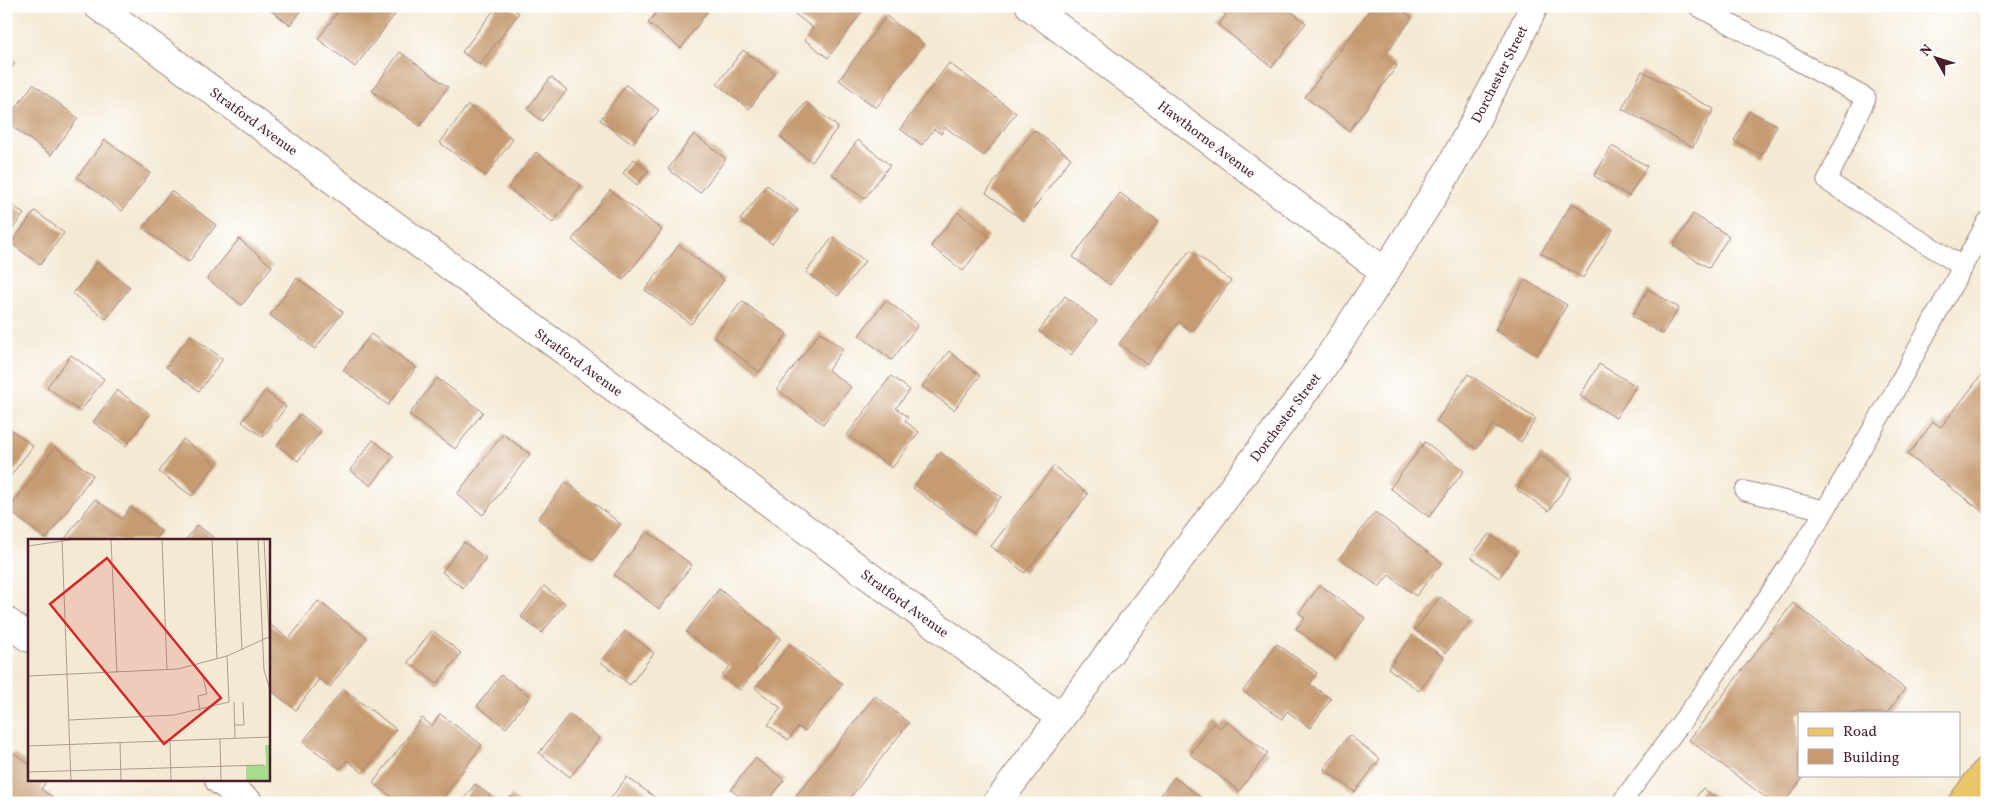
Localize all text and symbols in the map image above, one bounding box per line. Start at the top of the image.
street label: Dorchester Street [1468,23,1533,127]
north arrow [1910,32,1960,82]
text: N [1916,41,1938,61]
street label: Stratford Avenue [205,84,301,161]
street label: Hawthorne Avenue [1153,97,1259,184]
street label: Stratford Avenue [530,325,626,402]
street label: Dorchester Street [1246,369,1326,466]
inset map [28,539,270,782]
street label: Stratford Avenue [856,566,952,643]
legend [1798,712,1960,776]
text: Road [1843,722,1877,743]
text: Building [1843,748,1900,769]

